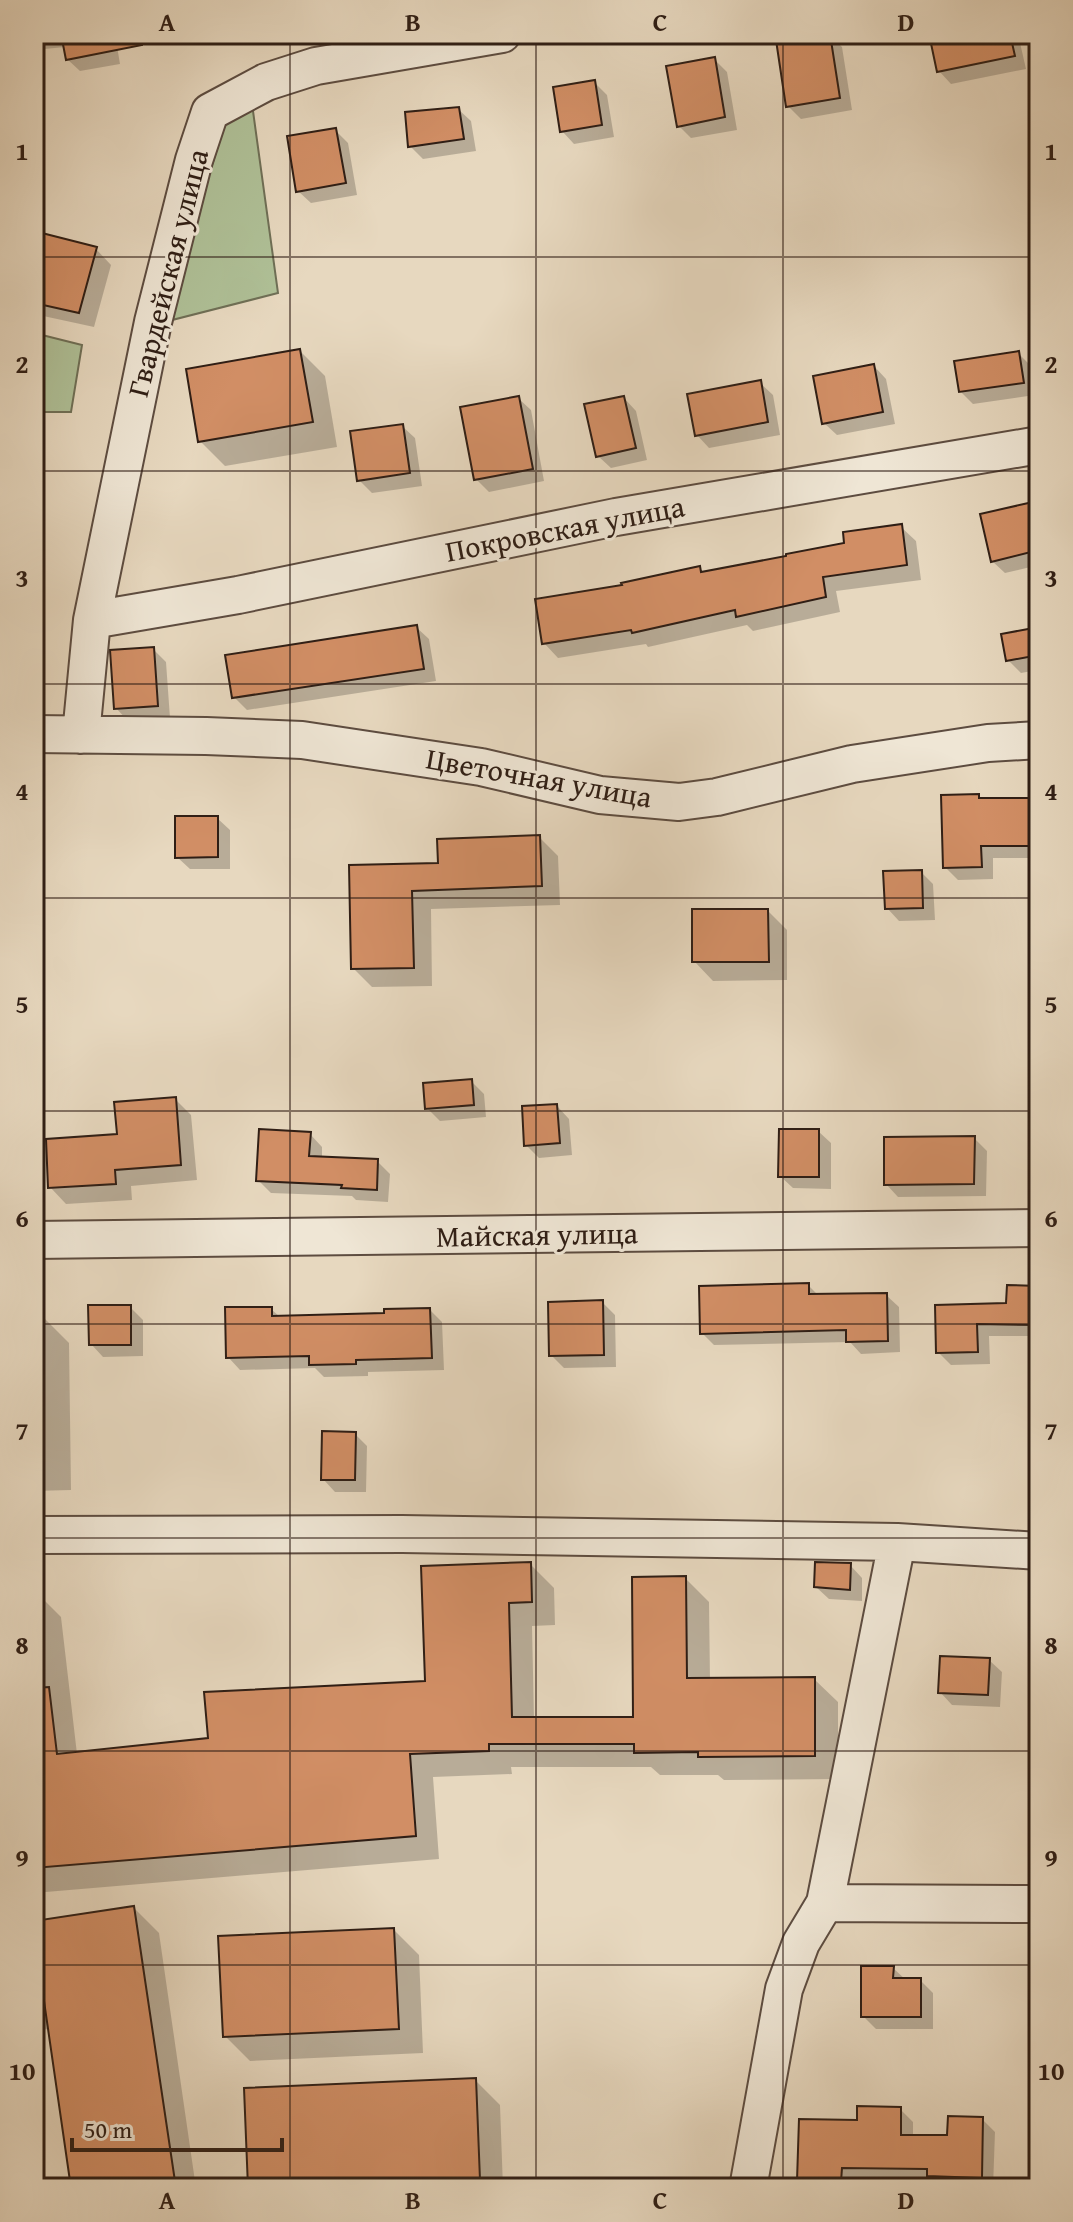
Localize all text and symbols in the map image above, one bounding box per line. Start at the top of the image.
text: A [159,2,176,41]
text: B [405,2,421,41]
text: C [653,2,667,41]
text: D [898,2,914,41]
text: 1 [15,131,29,170]
text: 1 [1044,131,1058,170]
street label: Гвардейская улица [115,144,219,401]
text: 2 [15,344,29,383]
text: 2 [1044,344,1058,383]
street label: Покровская улица [442,483,689,573]
text: 3 [15,558,29,597]
text: 3 [1044,558,1058,597]
street label: Цветочная улица [423,736,656,819]
text: 4 [15,771,29,810]
text: 4 [1044,771,1058,810]
text: 5 [15,984,29,1023]
text: 5 [1044,984,1058,1023]
text: 6 [15,1198,29,1237]
text: 6 [1044,1198,1058,1237]
street label: Майская улица [436,1210,639,1258]
text: 7 [15,1411,29,1450]
text: 7 [1044,1411,1058,1450]
text: 8 [15,1625,29,1664]
text: 8 [1044,1625,1058,1664]
text: 9 [15,1838,29,1877]
text: 9 [1044,1838,1058,1877]
text: 10 [9,2051,35,2090]
text: 10 [1038,2051,1064,2090]
scale bar [72,2102,282,2152]
text: 50 m [84,2112,132,2147]
text: A [159,2180,176,2219]
text: B [405,2180,421,2219]
text: C [653,2180,667,2219]
text: D [898,2180,914,2219]

